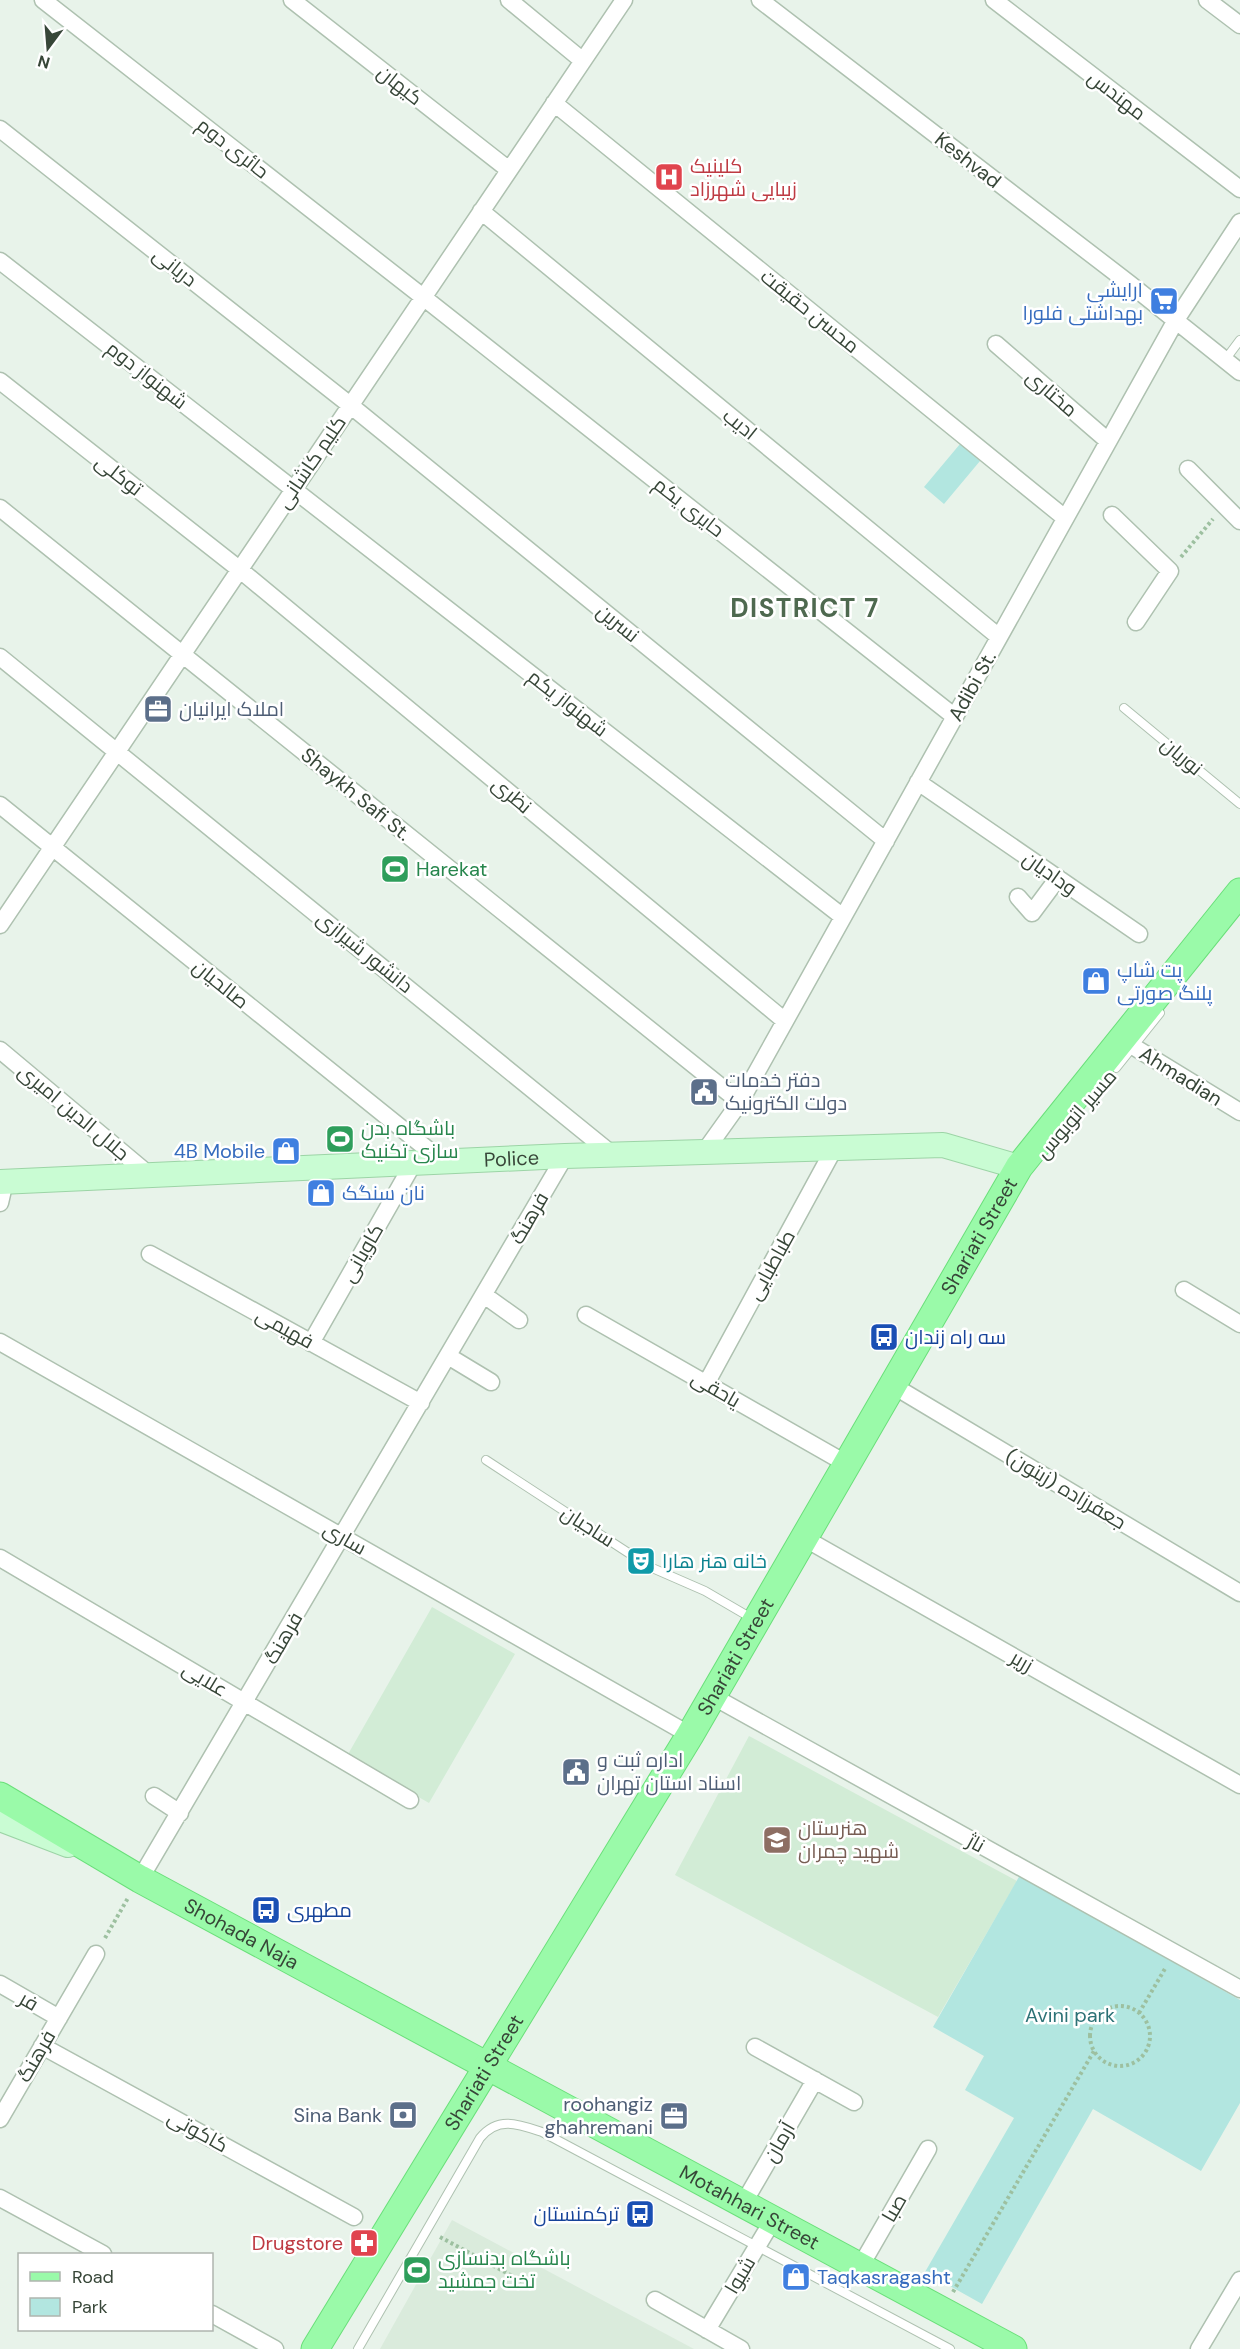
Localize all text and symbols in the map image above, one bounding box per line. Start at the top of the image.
north arrow [18,18,78,78]
text: N [35,50,53,74]
street label: کیهان [372,59,428,111]
street label: مهندس [1083,64,1151,126]
street label: حائری دوم [191,112,274,185]
street label: Keshvad [930,126,1006,194]
place label: کلینیک زیبایی شهرزاد [690,153,797,202]
hospital icon: کلینیک زیبایی شهرزاد [653,161,685,193]
street label: دریانی [148,242,202,292]
street label: محسن حقیقت [755,263,865,359]
place label: ارایشی بهداشتی فلورا [1022,277,1143,326]
supermarket icon: ارایشی بهداشتی فلورا [1148,285,1180,317]
street label: شهنواز دوم [100,335,193,416]
street label: مختاری [1021,364,1083,422]
street label: ادیب [718,402,762,446]
street label: کلیم کاشانی [270,410,352,514]
street label: توکلی [90,448,148,502]
street label: حایری یکم [648,471,730,544]
district label: DISTRICT 7 [730,591,880,625]
street label: نسرین [591,598,645,648]
street label: Adibi St. [942,646,1002,726]
street label: شهنواز یکم [522,664,613,743]
office icon: املاک ایرانیان [142,693,174,725]
place label: املاک ایرانیان [179,696,284,722]
street label: نوریان [1156,731,1208,781]
street label: Shaykh Safi St. [296,742,416,846]
street label: نظری [487,771,537,819]
street label: ودادیان [1018,845,1082,901]
sports icon: Harekat [379,853,411,885]
place label: Harekat [416,856,487,882]
street label: دانشور شیرازی [311,905,419,999]
street label: صالحیان [188,953,254,1015]
place label: پت شاپ پلنگ صورتی [1117,957,1213,1006]
shop icon: پت شاپ پلنگ صورتی [1080,965,1112,997]
street label: Ahmadian [1135,1040,1227,1112]
street label: جلال الدین امیری [13,1058,135,1166]
street label: مسیر اتوبوس [1030,1064,1122,1164]
place label: دفتر خدمات دولت الکترونیک [725,1067,847,1116]
public building icon: دفتر خدمات دولت الکترونیک [688,1076,720,1108]
place label: باشگاه بدن سازی تکنیک [361,1115,459,1164]
sports icon: باشگاه بدن سازی تکنیک [324,1123,356,1155]
shop icon: 4B Mobile [270,1135,302,1167]
place label: 4B Mobile [174,1138,265,1164]
street label: Police [483,1144,540,1173]
street label: Shariati Street [935,1173,1023,1300]
shop icon: نان سنگک [305,1177,337,1209]
place label: نان سنگک [342,1180,425,1206]
street label: فرهنگ [504,1187,554,1249]
street label: کاویانی [335,1219,389,1287]
street label: طباطبایی [741,1225,801,1305]
street label: فهیمی [251,1302,319,1354]
bus stop icon: سه راه زندان [868,1321,900,1353]
place label: سه راه زندان [905,1324,1006,1350]
street label: یاحقی [687,1365,746,1414]
street label: جعفرزاده (زیتون) [1001,1443,1131,1535]
street label: ساجیان [556,1499,620,1553]
street label: ساری [319,1515,371,1561]
theatre icon: خانه هنر هارا [625,1545,657,1577]
place label: خانه هنر هارا [662,1548,767,1574]
street label: Shariati Street [691,1593,780,1720]
street label: فرهنگ [258,1607,308,1669]
street label: زریر [1005,1644,1038,1678]
street label: علایی [178,1655,232,1703]
place label: اداره ثبت و اسناد استان تهران [597,1747,741,1796]
public building icon: اداره ثبت و اسناد استان تهران [560,1756,592,1788]
place label: هنرستان شهید چمران [798,1815,899,1864]
school or university icon: هنرستان شهید چمران [761,1824,793,1856]
street label: ناژ [962,1827,990,1858]
street label: Shohada Naja [180,1892,303,1975]
bus stop icon: مطهری [250,1894,282,1926]
place label: مطهری [287,1897,352,1923]
street label: فر [14,1985,43,2017]
park label: Avini park [1025,2002,1115,2028]
street label: Shariati Street [438,2009,529,2135]
street label: فرهنگ [11,2025,61,2087]
place label: roohangiz ghahremani [545,2091,653,2140]
bank icon: Sina Bank [387,2099,419,2131]
office icon: roohangiz ghahremani [658,2100,690,2132]
place label: Sina Bank [293,2102,382,2128]
street label: کاکوتی [163,2104,233,2158]
street label: آرمان [757,2116,801,2167]
street label: Motahhari Street [675,2159,824,2255]
street label: صبا [876,2189,912,2227]
bus stop icon: ترکمنستان [624,2198,656,2230]
place label: ترکمنستان [533,2201,620,2227]
pharmacy icon: Drugstore [348,2227,380,2259]
place label: Drugstore [252,2230,343,2256]
place label: باشگاه بدنسازى تخت جمشيد [438,2245,571,2294]
street label: شیوا [719,2251,761,2299]
legend [18,2253,213,2331]
sports icon: باشگاه بدنسازى تخت جمشيد [401,2254,433,2286]
shop icon: Taqkasragasht [780,2261,812,2293]
place label: Taqkasragasht [817,2264,951,2290]
text: Road [72,2265,114,2289]
text: Park [72,2295,108,2319]

